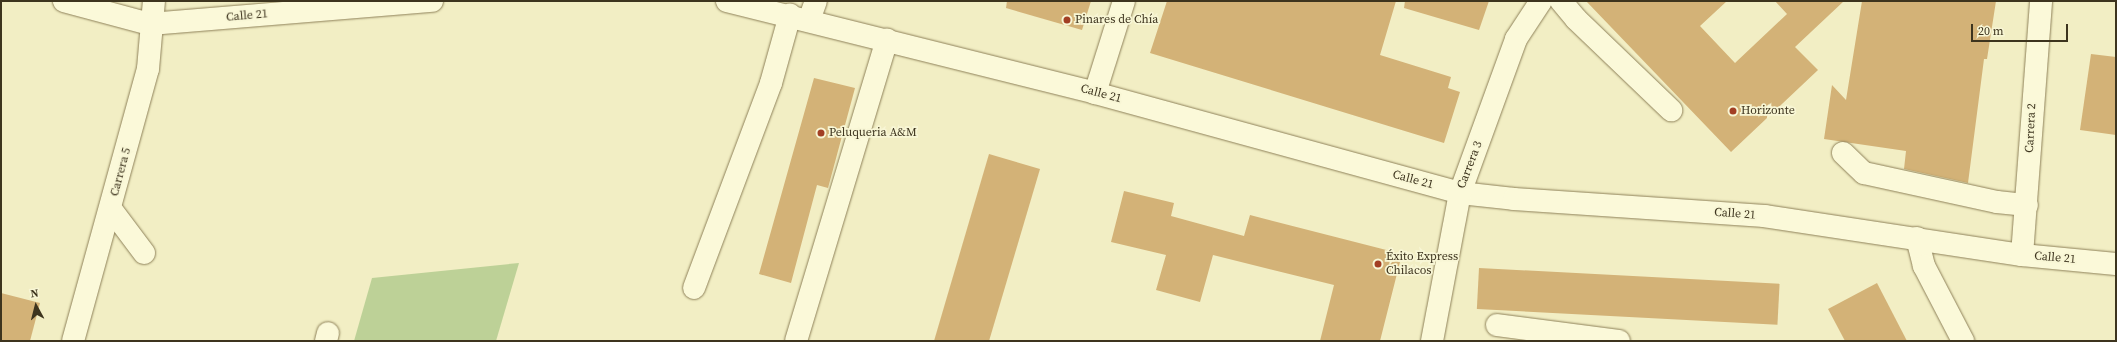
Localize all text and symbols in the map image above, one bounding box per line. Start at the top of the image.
street label: Calle 21 [226,7,268,25]
place label: Pinares de Chía [1075,13,1158,27]
marker: Pinares de Chía [1062,15,1072,25]
scale bar [1973,16,2070,42]
text: 20 m [1978,23,2004,39]
street label: Calle 21 [1079,82,1123,106]
street label: Carrera 2 [2023,103,2039,153]
place label: Horizonte [1741,104,1795,118]
marker: Horizonte [1728,106,1738,116]
place label: Peluqueria A&M [829,126,917,140]
marker: Peluqueria A&M [816,128,826,138]
street label: Carrera 3 [1454,139,1486,191]
street label: Carrera 5 [108,146,134,198]
street label: Calle 21 [1391,168,1435,192]
street label: Calle 21 [1714,205,1756,223]
street label: Calle 21 [2034,249,2076,267]
place label: Éxito Express Chilacos [1386,250,1458,278]
marker: Éxito Express Chilacos [1373,259,1383,269]
north arrow [16,286,56,326]
text: N [30,286,39,302]

